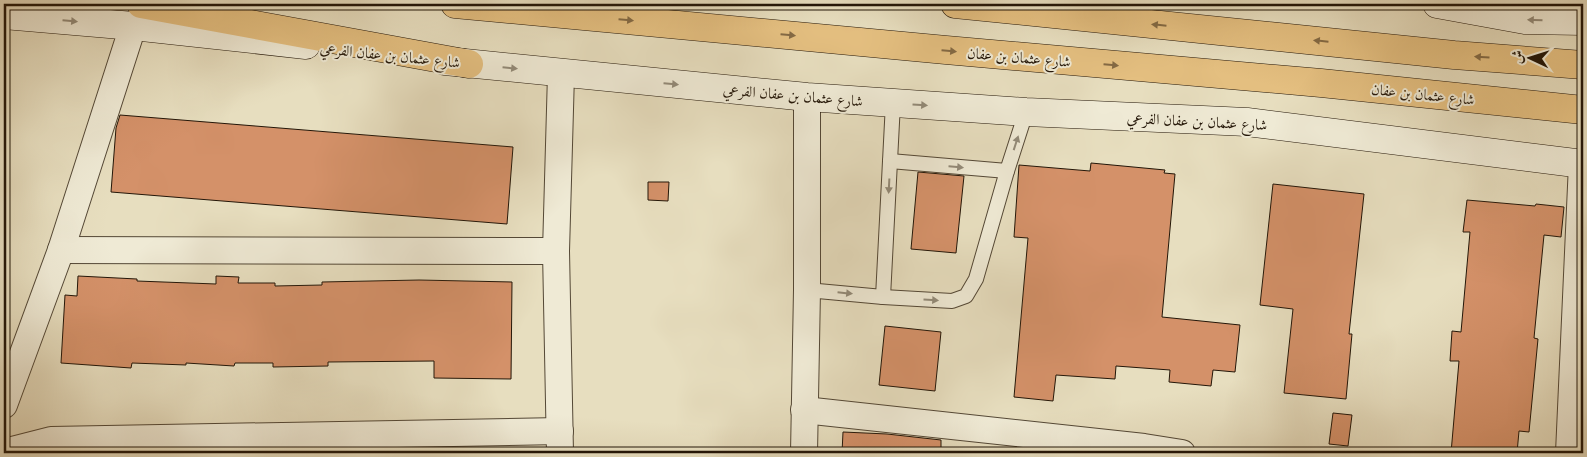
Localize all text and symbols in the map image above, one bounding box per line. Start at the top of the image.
one-way arrow [618,16,634,24]
one-way arrow [1526,16,1542,24]
one-way arrow [62,17,78,25]
one-way arrow [1151,21,1167,29]
one-way arrow [780,31,796,39]
north arrow [1504,32,1554,82]
one-way arrow [1312,37,1328,45]
street label: شارع عثمان بن عفان الفرعي [319,38,461,76]
street label: شارع عثمان بن عفان [966,43,1072,75]
one-way arrow [942,47,958,55]
text: ش [1508,49,1527,65]
one-way arrow [1474,53,1490,61]
one-way arrow [1104,61,1120,69]
one-way arrow [502,64,518,72]
street label: شارع عثمان بن عفان الفرعي [722,79,864,115]
street label: شارع عثمان بن عفان [1370,79,1476,113]
one-way arrow [664,80,680,88]
one-way arrow [913,101,929,109]
street label: شارع عثمان بن عفان الفرعي [1126,108,1268,138]
one-way arrow [1013,135,1021,150]
one-way arrow [948,163,964,171]
one-way arrow [884,179,892,195]
one-way arrow [837,290,853,298]
one-way arrow [924,296,940,304]

